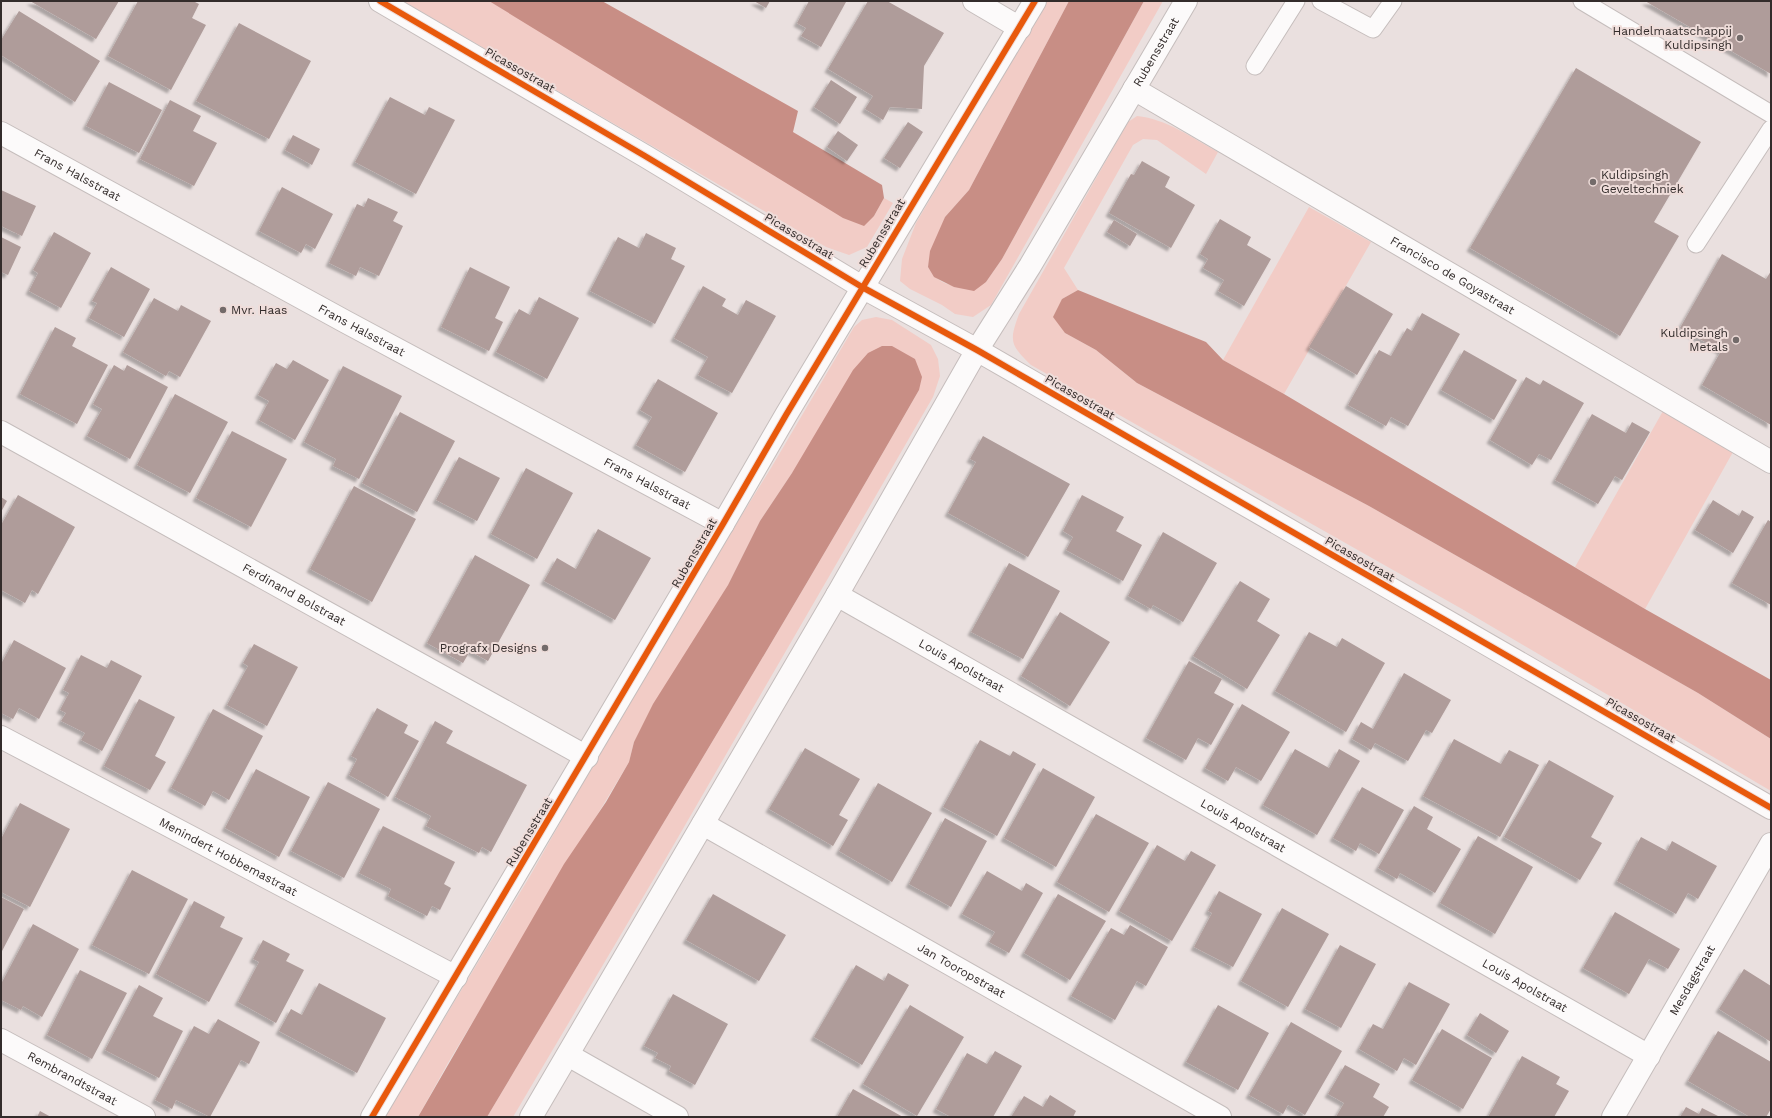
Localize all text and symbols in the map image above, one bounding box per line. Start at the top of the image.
street label: Rubensstraat [1130,15,1182,89]
place label: Handelmaatschappij Kuldipsingh [1612,24,1732,52]
marker: Handelmaatschappij Kuldipsingh [1735,33,1745,43]
street label: Picassostraat [483,44,557,96]
street label: Frans Halsstraat [32,146,123,204]
place label: Kuldipsingh Geveltechniek [1601,168,1684,196]
marker: Kuldipsingh Geveltechniek [1588,177,1598,187]
street label: Rubensstraat [856,196,908,270]
street label: Picassostraat [762,210,836,262]
street label: Francisco de Goyastraat [1388,234,1517,317]
street label: Frans Halsstraat [316,301,407,359]
place label: Mvr. Haas [231,303,287,317]
marker: Mvr. Haas [218,305,228,315]
place label: Kuldipsingh Metals [1660,326,1728,354]
marker: Kuldipsingh Metals [1731,335,1741,345]
street label: Picassostraat [1043,371,1117,423]
street label: Frans Halsstraat [601,454,693,512]
street label: Rubensstraat [668,516,720,590]
street label: Picassostraat [1323,533,1397,585]
street label: Ferdinand Bolstraat [240,560,348,629]
street label: Louis Apolstraat [916,636,1006,695]
place label: Prografx Designs [440,641,537,655]
marker: Prografx Designs [540,643,550,653]
street label: Picassostraat [1604,694,1678,746]
street label: Rubensstraat [503,795,555,869]
street label: Louis Apolstraat [1198,796,1288,855]
street label: Menindert Hobbemastraat [157,815,300,899]
street label: Jan Tooropstraat [915,940,1008,1001]
street label: Mesdagstraat [1666,943,1718,1018]
street label: Louis Apolstraat [1480,956,1570,1015]
street label: Rembrandtstraat [25,1049,120,1108]

